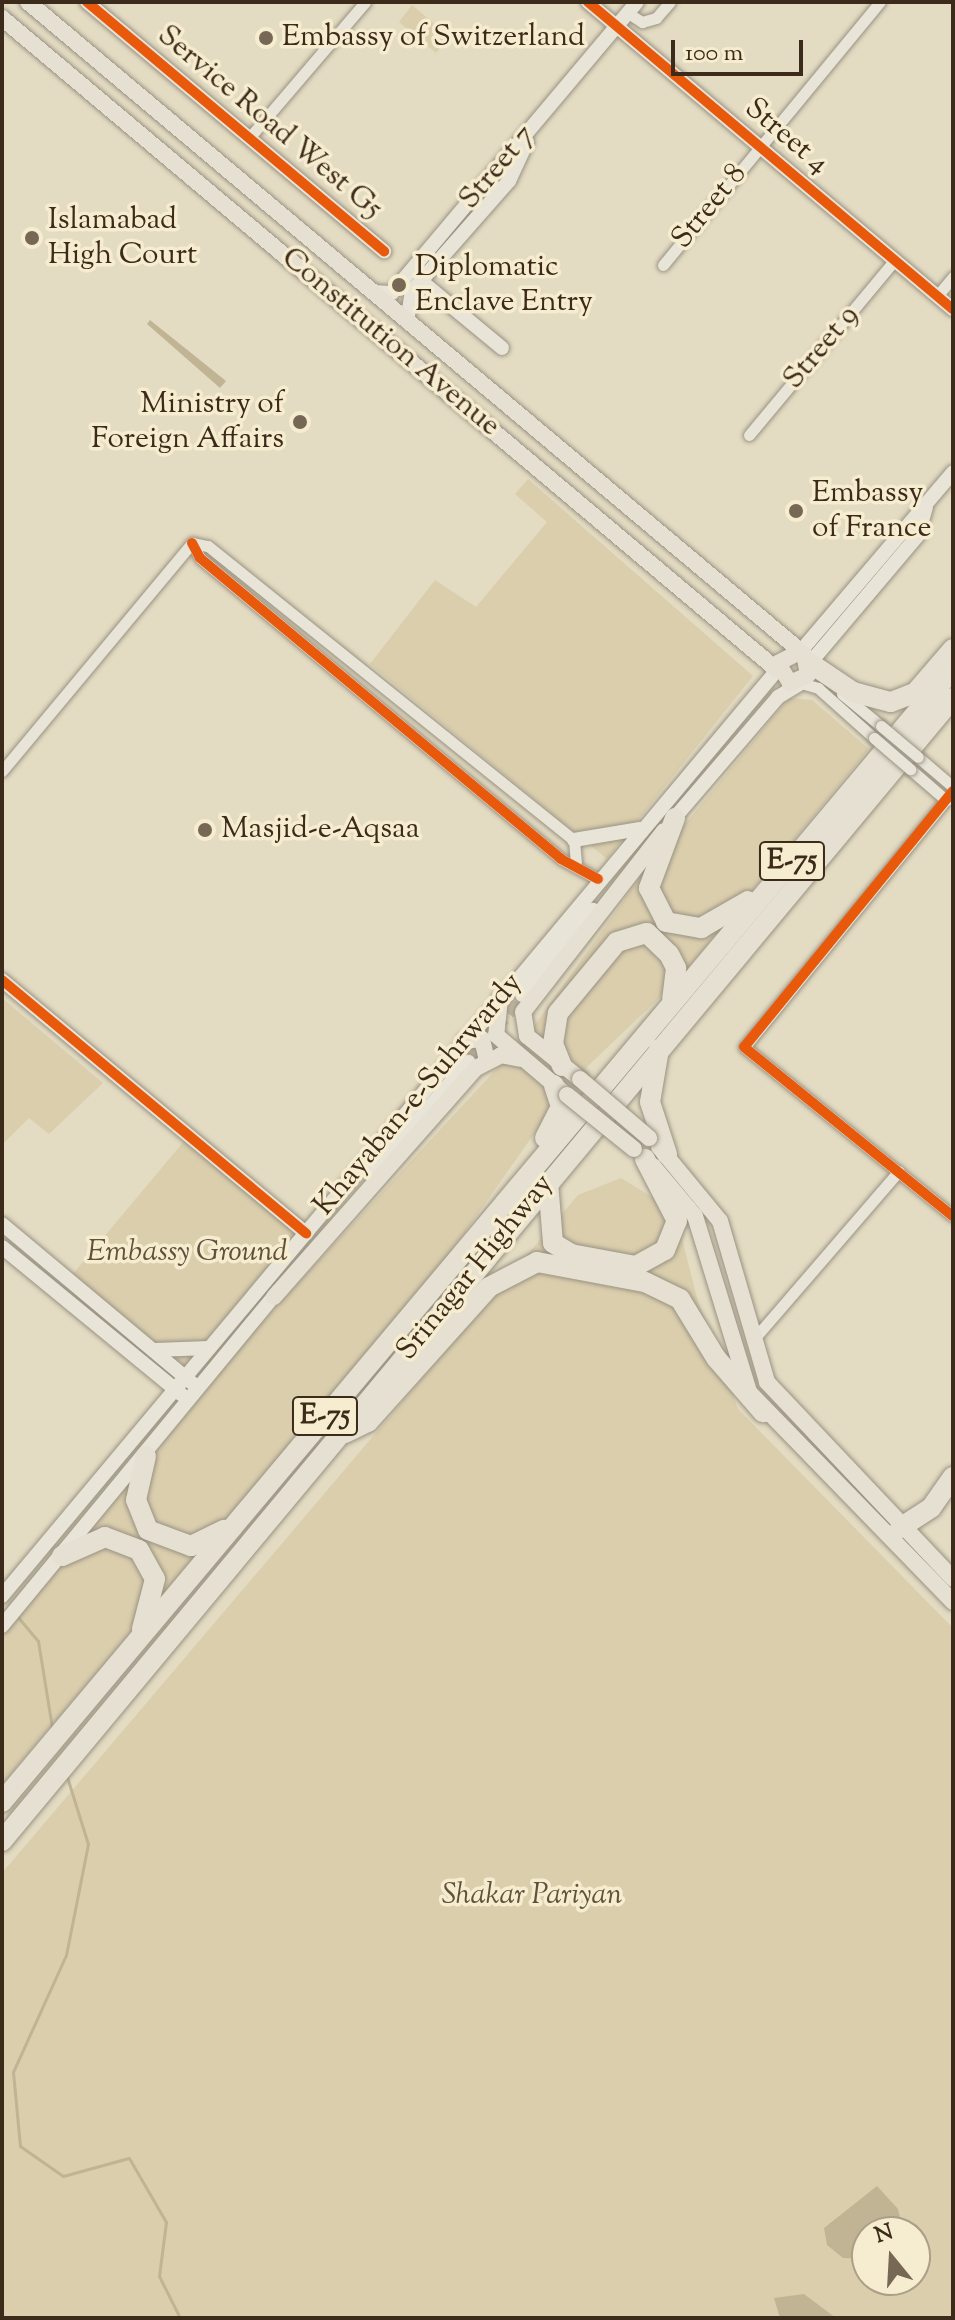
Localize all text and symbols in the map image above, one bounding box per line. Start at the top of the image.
street label: Service Road West G5 [149,18,389,228]
place label: Embassy of Switzerland [282,20,585,56]
scale bar [675,24,807,74]
marker: Embassy of Switzerland [257,29,275,47]
text: 100 m [685,37,743,71]
street label: Street 4 [737,91,835,183]
street label: Street 7 [452,119,544,217]
street label: Street 8 [665,157,755,257]
place label: Islamabad High Court [48,203,197,274]
marker: Islamabad High Court [23,229,41,247]
street label: Constitution Avenue [273,241,507,445]
place label: Diplomatic Enclave Entry [415,250,593,320]
marker: Diplomatic Enclave Entry [390,276,408,294]
street label: Street 9 [777,299,867,397]
place label: Ministry of Foreign Affairs [91,387,284,458]
marker: Ministry of Foreign Affairs [291,413,309,431]
place label: Embassy of France [812,476,931,546]
marker: Embassy of France [787,502,805,520]
place label: Masjid-e-Aqsaa [221,812,420,848]
marker: Masjid-e-Aqsaa [196,821,214,839]
road number: E-75 [758,837,826,885]
street label: Khayaban-e-Suhrwardy [307,966,531,1224]
street label: Srinagar Highway [390,1168,562,1368]
park label: Embassy Ground [86,1235,288,1271]
road number: E-75 [291,1392,359,1440]
park label: Shakar Pariyan [442,1878,622,1914]
north arrow [851,2216,931,2296]
text: N [871,2217,897,2253]

